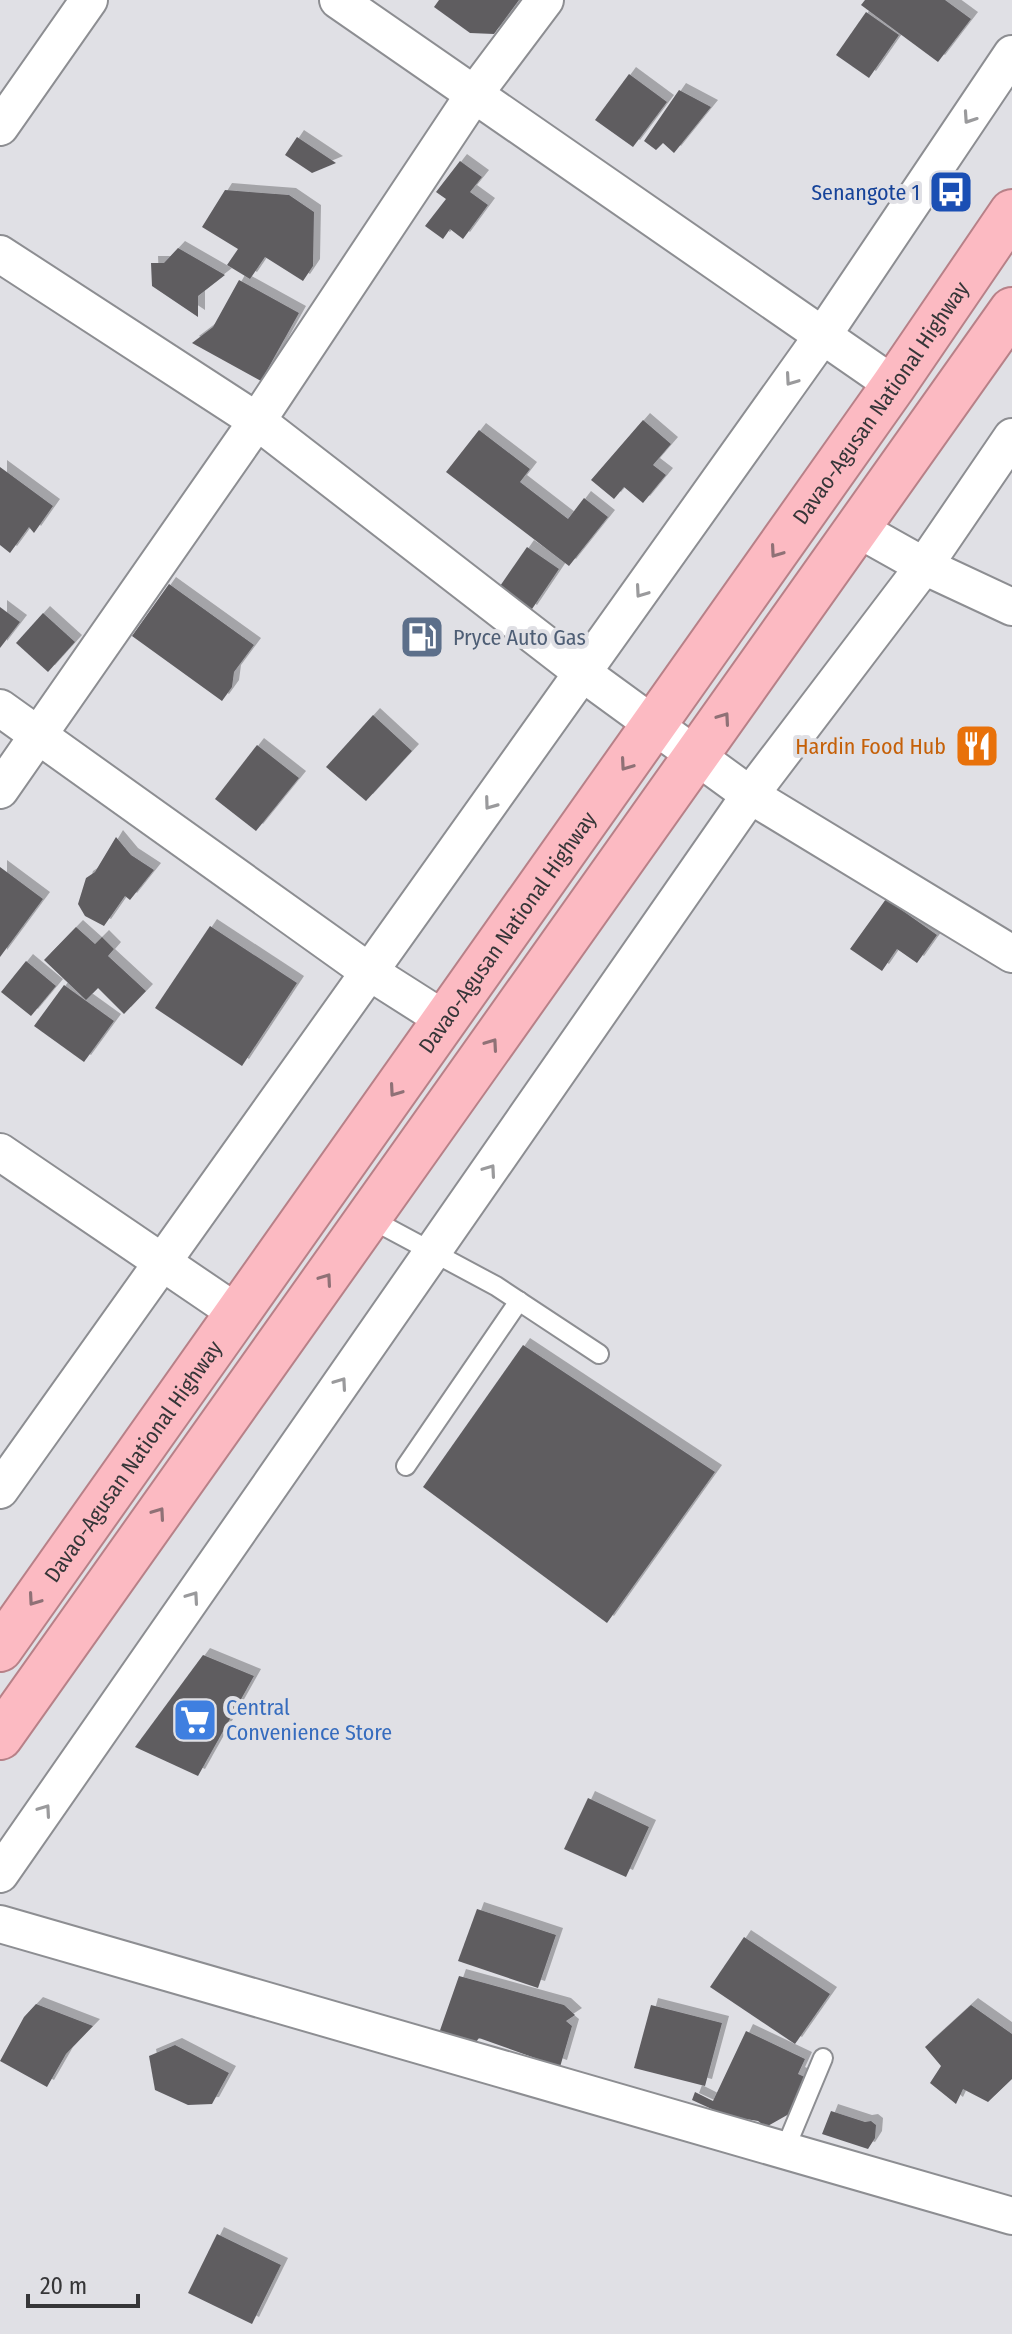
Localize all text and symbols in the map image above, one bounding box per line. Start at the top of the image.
one-way arrow [963,110,978,124]
bus stop icon: Senangote 1 [927,168,975,216]
place label: Senangote 1 [811,179,920,206]
street label: Davao-Agusan National Highway [787,276,975,529]
one-way arrow [786,371,801,386]
one-way arrow [771,544,786,558]
one-way arrow [636,584,651,598]
fuel station icon: Pryce Auto Gas [398,613,446,661]
place label: Pryce Auto Gas [453,624,586,651]
one-way arrow [714,712,729,726]
restaurant icon: Hardin Food Hub [953,722,1001,770]
place label: Hardin Food Hub [795,733,946,760]
one-way arrow [621,756,636,770]
one-way arrow [485,795,500,809]
street label: Davao-Agusan National Highway [413,806,602,1059]
one-way arrow [483,1038,497,1052]
one-way arrow [390,1082,405,1096]
one-way arrow [480,1164,495,1178]
one-way arrow [316,1273,331,1287]
street label: Davao-Agusan National Highway [39,1335,228,1588]
one-way arrow [331,1378,346,1392]
one-way arrow [149,1508,164,1522]
one-way arrow [183,1591,198,1605]
one-way arrow [29,1592,44,1606]
place label: Central Convenience Store [226,1694,392,1746]
supermarket icon: Central Convenience Store [171,1696,219,1744]
one-way arrow [35,1805,50,1819]
scale bar [28,2258,138,2308]
text: 20 m [40,2272,87,2300]

